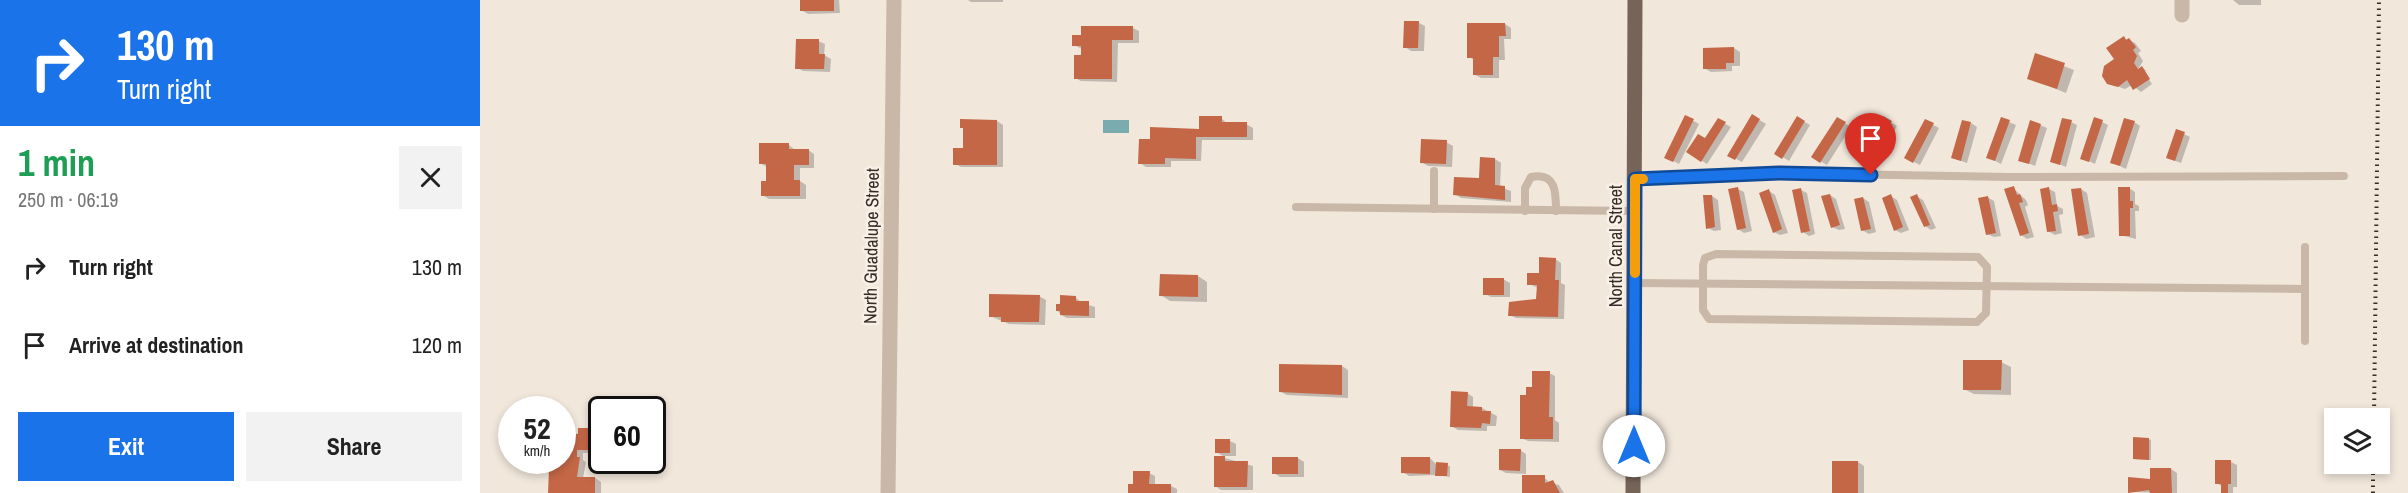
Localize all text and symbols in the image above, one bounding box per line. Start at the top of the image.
text: 130 m [117,17,215,73]
icon: right [18,24,96,102]
text: Turn right [117,71,211,107]
pin [1845,113,1896,175]
icon: arrive [1854,122,1887,155]
text: 1 min [18,139,95,187]
button: close [399,146,462,209]
street label: North Guadalupe Street [857,168,885,324]
street label: North Canal Street [1603,185,1628,307]
text: 250 m · 06:19 [18,186,118,213]
icon: right [18,251,51,284]
text: Turn right [69,252,153,282]
text: 130 m [412,252,462,282]
icon: arrive [18,329,51,362]
text: Arrive at destination [69,330,243,360]
text: 120 m [412,330,462,360]
speed limit sign: 60 [588,396,666,474]
text: 52 [523,408,551,448]
map controls [2324,408,2390,474]
button: layers [2324,408,2390,474]
button: Exit [18,412,234,481]
button: Share [246,412,462,481]
position arrow [1602,414,1666,478]
text: km/h [524,440,550,461]

